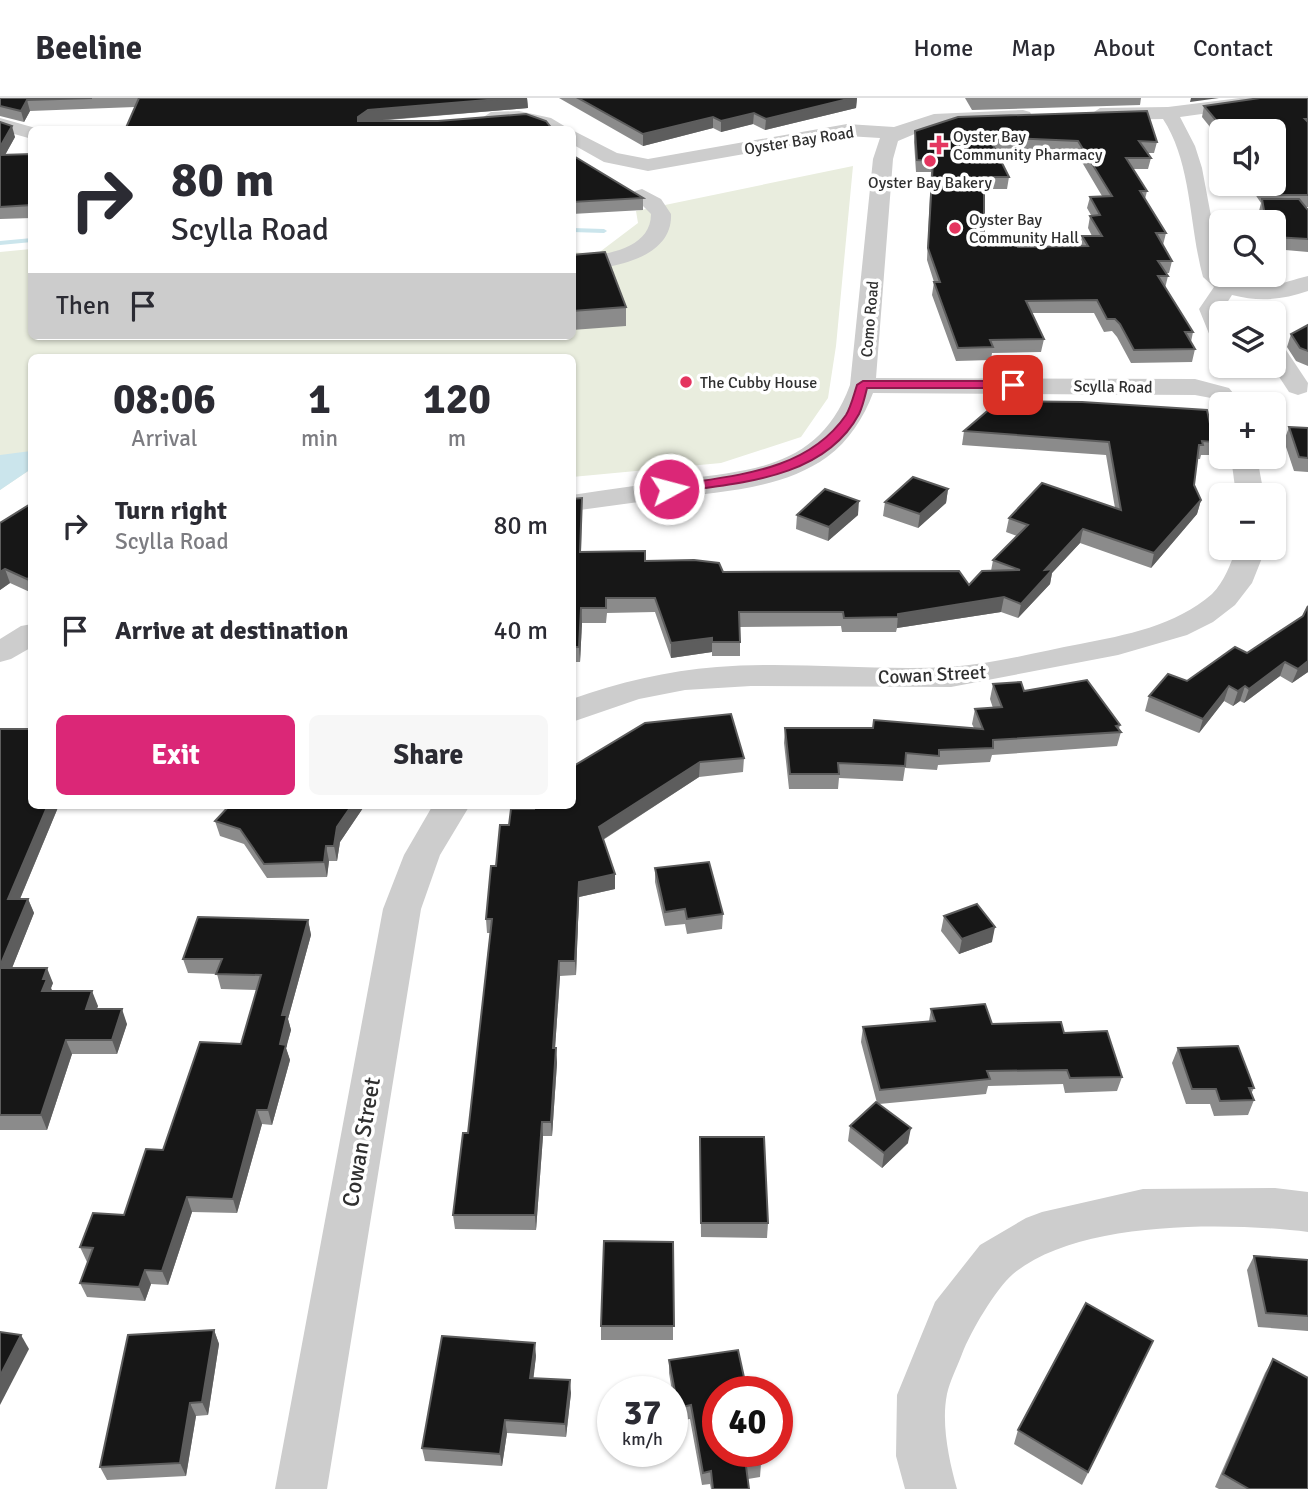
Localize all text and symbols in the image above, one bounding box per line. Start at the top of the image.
text: Beeline [35,28,142,69]
text: Home [913,33,973,63]
text: Map [1011,33,1056,63]
text: About [1094,33,1155,63]
text: Contact [1193,33,1273,63]
map controls [1209,119,1286,560]
button: sound [1209,119,1286,196]
street label: Oyster Bay Road [743,122,855,160]
place label: Oyster Bay Community Pharmacy [953,127,1103,165]
marker: Oyster Bay Community Pharmacy [931,137,947,153]
text: 80 m [171,150,274,210]
marker: Oyster Bay Bakery [922,153,938,169]
icon: right [56,154,147,245]
place label: Oyster Bay Bakery [868,173,992,193]
text: Scylla Road [171,210,329,249]
place label: Oyster Bay Community Hall [969,210,1079,248]
button: search [1209,210,1286,287]
marker: Oyster Bay Community Hall [947,220,963,236]
street label: Como Road [857,280,883,358]
icon: arrive [124,287,162,325]
text: Then [56,290,110,322]
button: layers [1209,301,1286,378]
pin [983,355,1043,415]
icon: arrive [994,366,1032,404]
place label: The Cubby House [700,373,817,393]
text: 08:06 [113,374,216,425]
text: 1 [308,374,331,425]
text: 120 [423,374,491,425]
marker: The Cubby House [678,374,694,390]
street label: Scylla Road [1073,376,1153,398]
button: + [1209,392,1286,469]
text: Arrival [131,424,198,453]
text: min [301,424,338,453]
text: m [448,424,466,453]
position arrow [632,452,706,526]
button: − [1209,483,1286,560]
text: Turn right [115,495,227,527]
icon: right [56,507,94,545]
text: 80 m [493,510,548,542]
text: Scylla Road [115,527,229,556]
icon: arrive [56,612,94,650]
text: Arrive at destination [115,615,348,647]
text: 40 m [493,615,548,647]
street label: Cowan Street [877,660,987,690]
button: Exit [56,715,295,795]
button: Share [309,715,548,795]
street label: Cowan Street [336,1075,387,1209]
speed limit sign: 40 [702,1376,793,1467]
text: 37 [624,1391,661,1434]
text: km/h [622,1428,663,1450]

